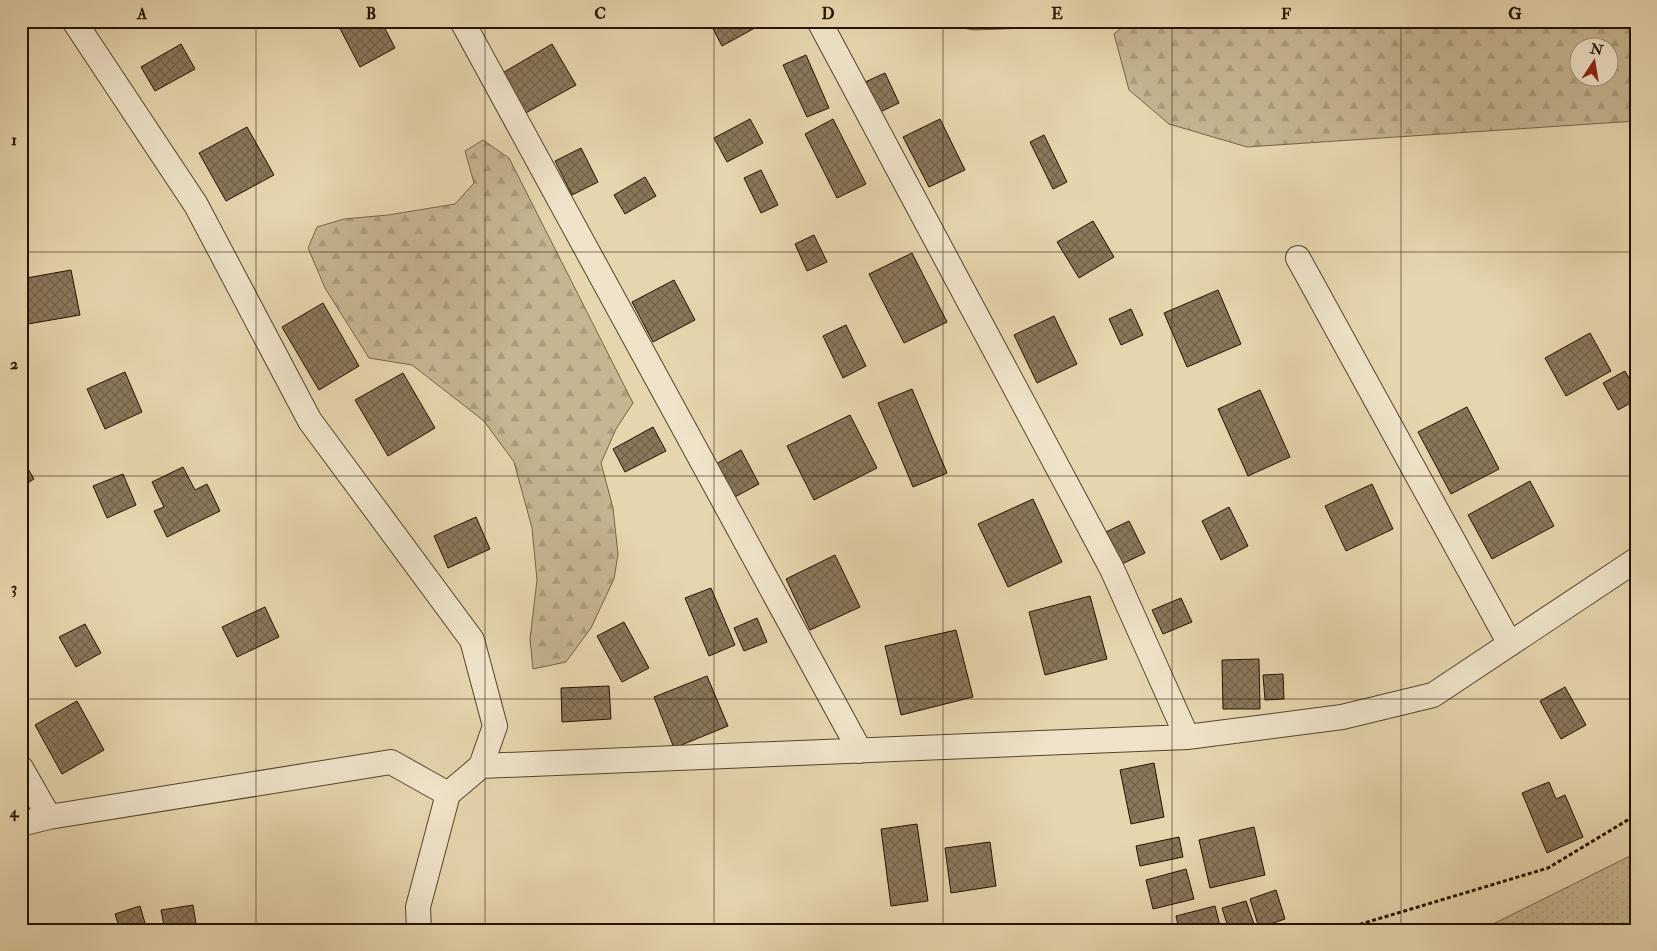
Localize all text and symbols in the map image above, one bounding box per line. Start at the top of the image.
text: A [136,4,148,24]
text: B [366,4,376,24]
text: C [594,4,606,24]
text: D [821,4,835,24]
text: E [1051,4,1063,24]
text: F [1281,4,1291,24]
text: G [1508,4,1522,24]
north arrow [1570,38,1620,88]
text: N [1588,40,1605,59]
text: 1 [11,130,17,150]
text: 2 [10,354,18,374]
text: 3 [11,578,17,598]
text: 4 [9,802,20,822]

